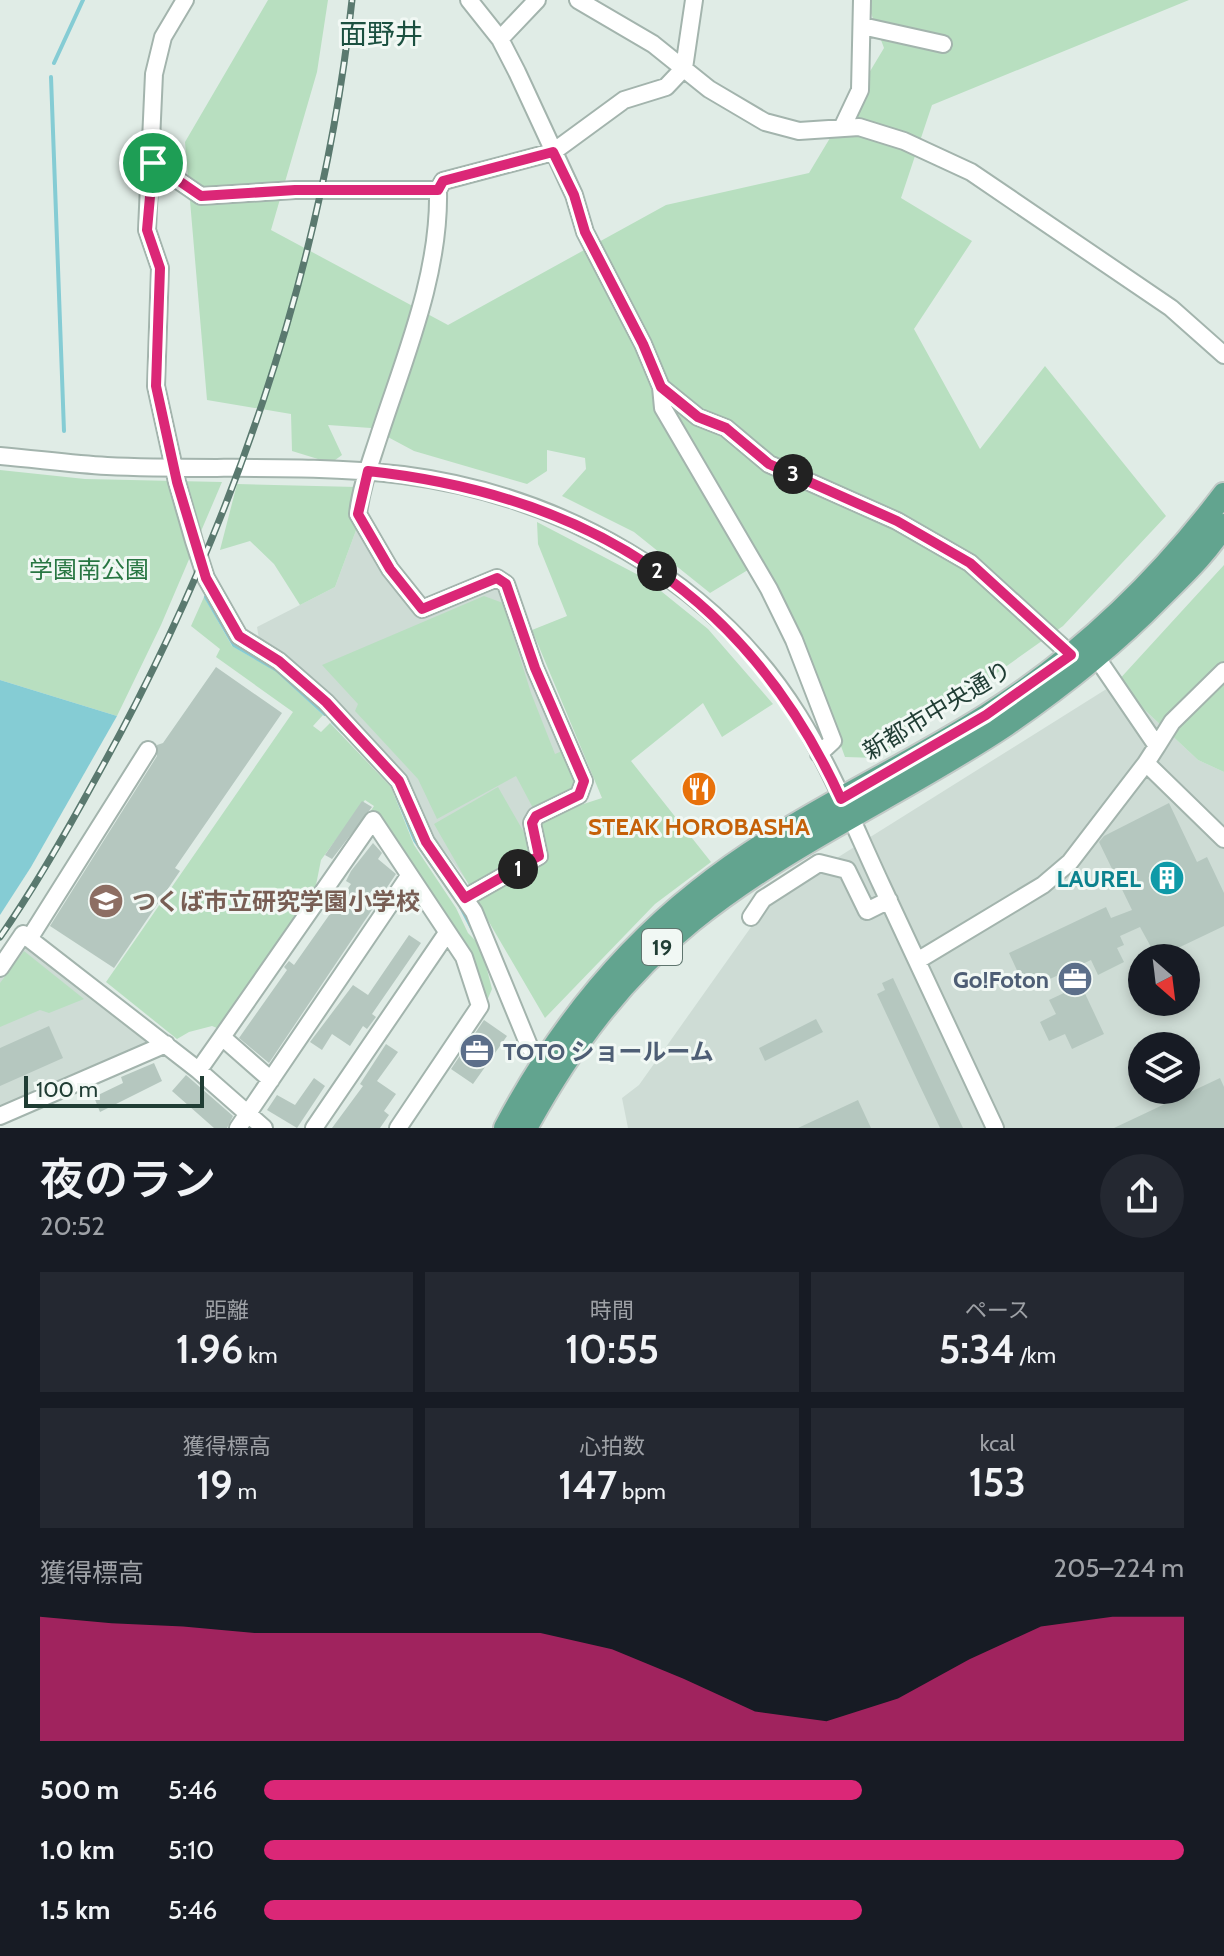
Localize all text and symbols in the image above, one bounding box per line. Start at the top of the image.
district label: 面野井 [339,17,423,51]
pin [119,129,187,197]
icon: arrive [131,141,175,185]
pin: 3 [773,454,813,494]
text: 3 [787,460,799,487]
pin: 2 [637,551,677,591]
park label: 学園南公園 [29,555,149,584]
text: 2 [651,557,663,584]
street label: 新都市中央通り [858,654,1016,766]
restaurant icon: STEAK HOROBASHA [680,770,718,808]
place label: STEAK HOROBASHA [588,812,810,841]
pin: 1 [498,849,538,889]
text: 1 [514,855,522,882]
building icon: LAUREL [1148,859,1186,897]
place label: LAUREL [1057,864,1141,893]
school or university icon: つくば市立研究学園小学校 [87,882,125,920]
place label: つくば市立研究学園小学校 [132,887,420,916]
road number: 19 [642,929,682,965]
north arrow [1128,944,1200,1016]
map controls [1128,944,1200,1104]
office icon: Go!Foton [1056,960,1094,998]
place label: Go!Foton [953,965,1049,994]
office icon: TOTO ショールーム [458,1032,496,1070]
button: layers [1128,1032,1200,1104]
place label: TOTO ショールーム [503,1037,714,1066]
scale bar [24,1072,204,1108]
text: 100 m [36,1076,98,1103]
text: 夜のラン [40,1153,216,1206]
button: share [1100,1154,1184,1238]
text: 20:52 [40,1210,105,1242]
text: 距離 [205,1297,249,1324]
text: 時間 [590,1297,634,1324]
text: ペース [965,1297,1030,1324]
text: 1.96 [176,1324,243,1373]
text: 10:55 [565,1324,659,1373]
text: 5:34 [939,1324,1015,1373]
text: km [243,1342,278,1369]
text: /km [1015,1342,1056,1369]
text: kcal [980,1430,1015,1457]
text: 獲得標高 [183,1433,271,1460]
text: 心拍数 [579,1433,645,1460]
text: 153 [969,1457,1026,1506]
text: 19 [196,1460,233,1509]
text: 147 [558,1460,617,1509]
text: m [233,1478,257,1505]
text: bpm [617,1478,666,1505]
text: 205–224 m [1054,1552,1184,1584]
text: 獲得標高 [40,1557,144,1589]
text: 500 m [40,1774,119,1806]
text: 5:46 [168,1774,217,1806]
text: 1.0 km [40,1834,115,1866]
text: 5:10 [168,1834,214,1866]
text: 1.5 km [40,1894,110,1926]
text: 5:46 [168,1894,217,1926]

